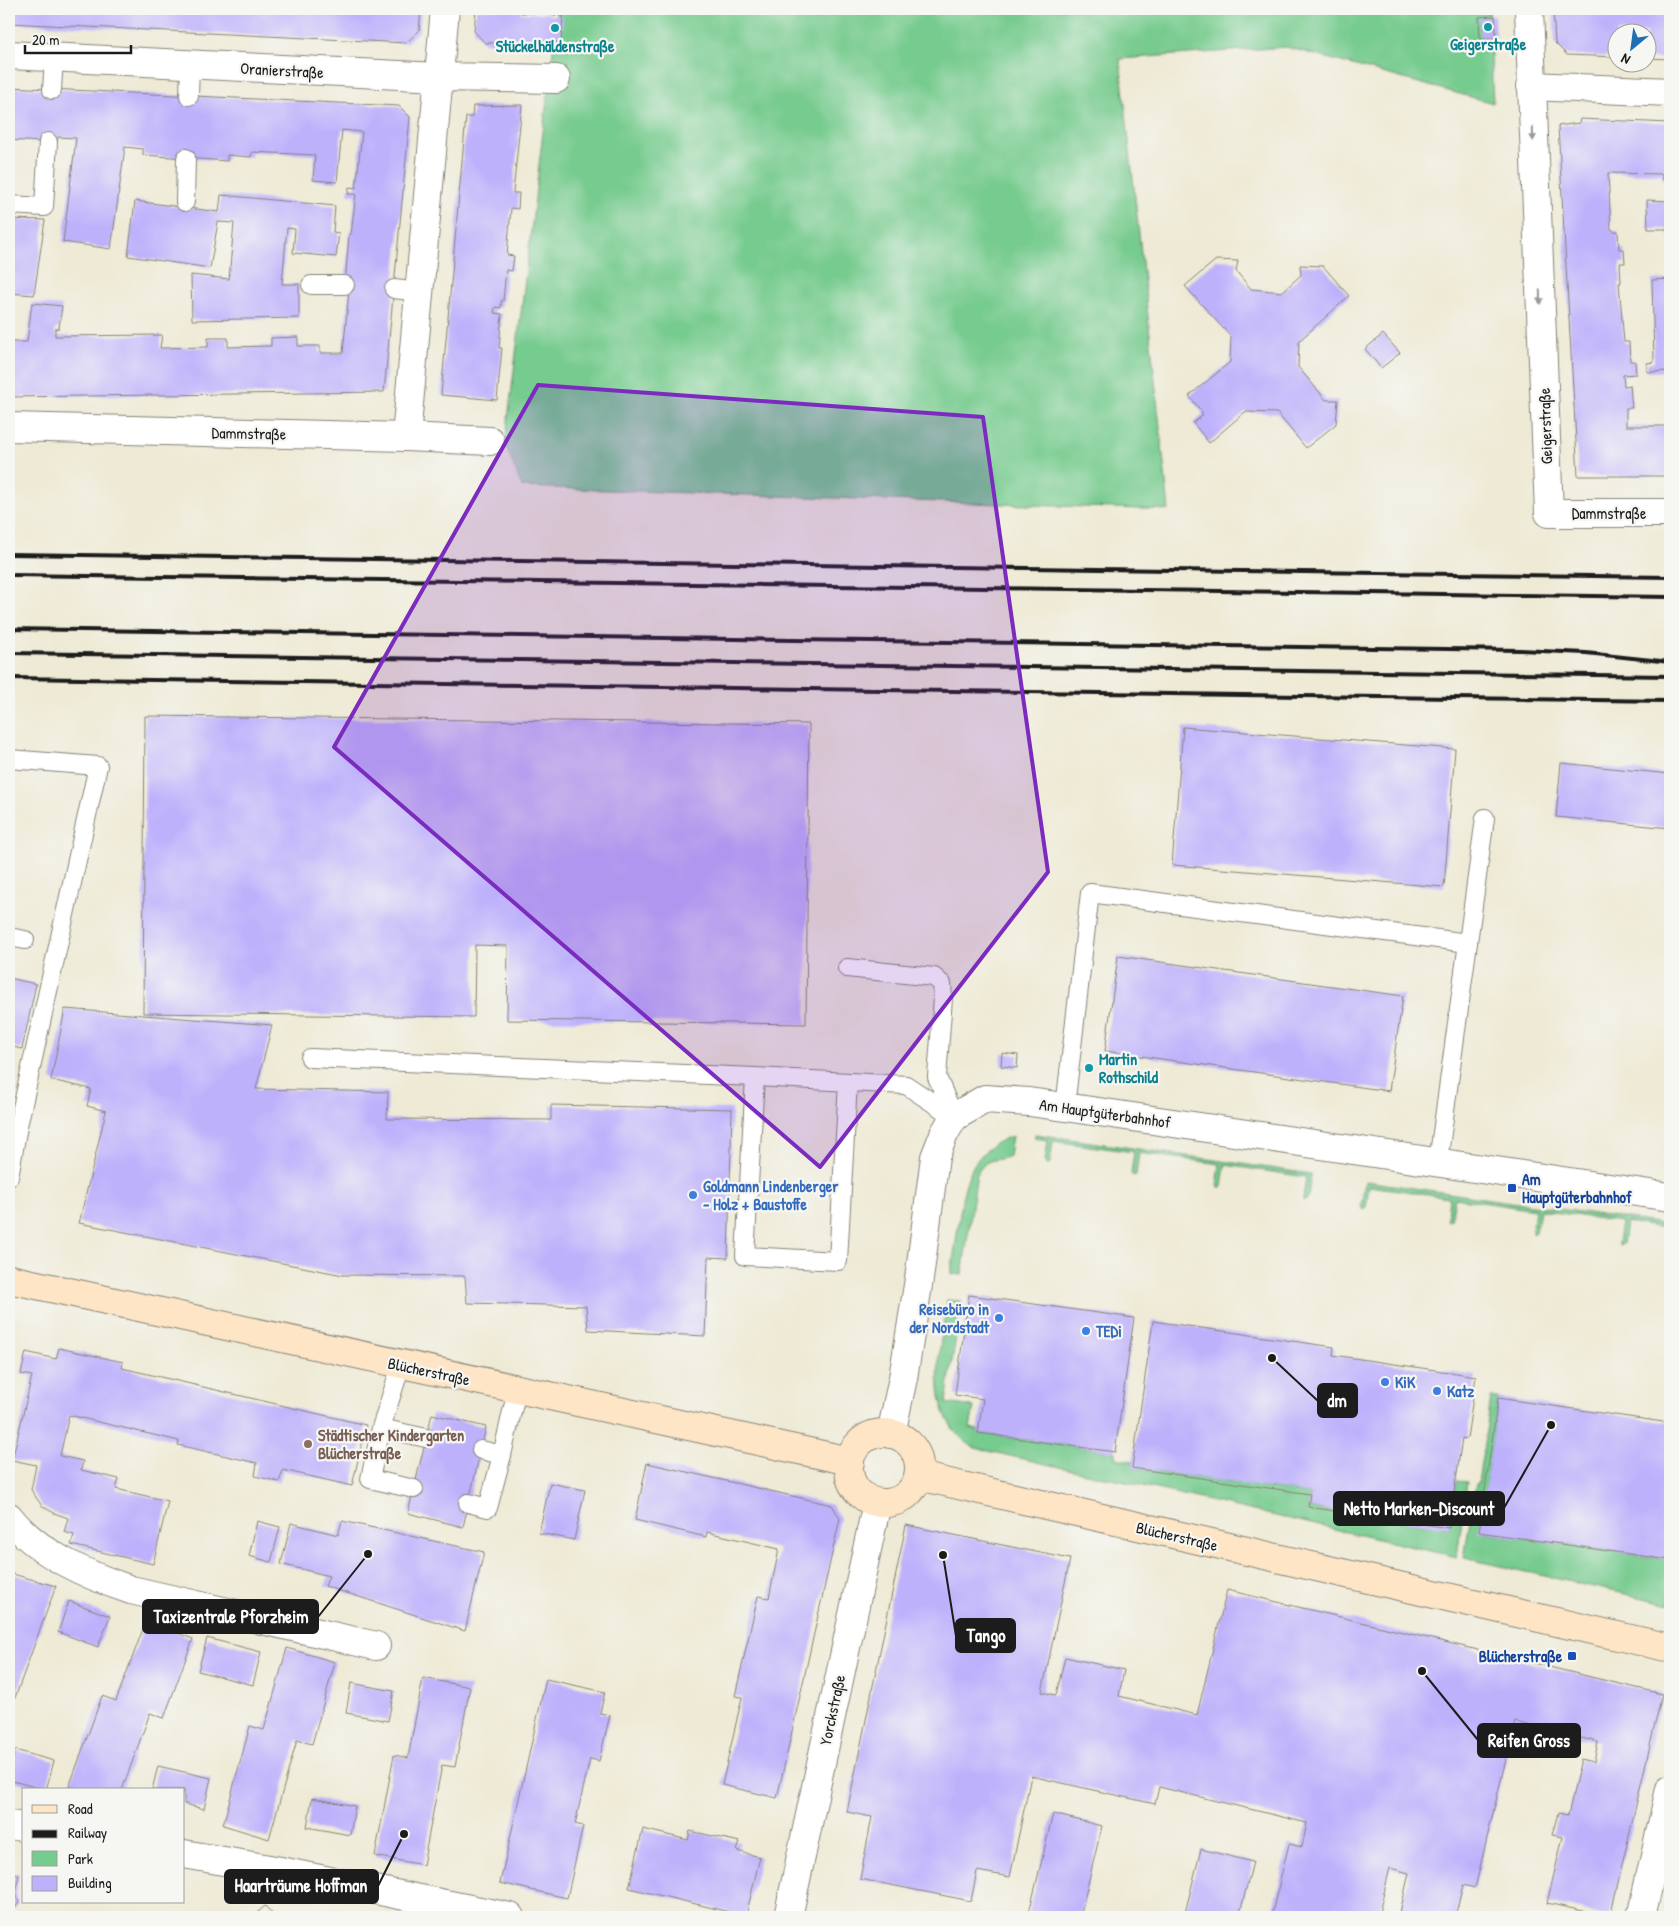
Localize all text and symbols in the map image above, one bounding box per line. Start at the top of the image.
marker: Geigerstraße [1482,21,1494,33]
scale bar [25,22,131,54]
marker: Stückelhäldenstraße [549,22,561,34]
north arrow [1606,22,1656,72]
text: 20 m [32,29,59,50]
place label: Geigerstraße [1450,33,1527,56]
place label: Stückelhäldenstraße [496,35,615,58]
text: N [1617,49,1633,70]
street label: Oranierstraße [240,57,325,83]
one-way arrow [1530,127,1538,143]
one-way arrow [1536,289,1544,305]
street label: Geigerstraße [1533,387,1557,464]
street label: Dammstraße [212,421,287,445]
street label: Dammstraße [1572,502,1647,524]
place label: Martin Rothschild [1099,1048,1159,1088]
marker: Martin Rothschild [1083,1062,1095,1074]
street label: Am Hauptgüterbahnhof [1038,1093,1172,1133]
place label: Am Hauptgüterbahnhof [1522,1168,1632,1209]
place label: Goldmann Lindenberger - Holz + Baustoffe [703,1175,839,1215]
marker: Am Hauptgüterbahnhof [1506,1182,1518,1194]
marker: Goldmann Lindenberger - Holz + Baustoffe [687,1189,699,1201]
place label: Reisebüro in der Nordstadt [910,1298,989,1338]
marker: Reisebüro in der Nordstadt [993,1312,1005,1324]
place label: TEDi [1095,1320,1122,1342]
marker: TEDi [1080,1325,1092,1337]
street label: Blücherstraße [386,1352,473,1391]
place label: KiK [1395,1371,1416,1393]
marker: KiK [1379,1376,1391,1388]
place label: Katz [1447,1380,1474,1402]
callout: dm [1318,1384,1357,1417]
marker: Katz [1431,1385,1443,1397]
text: dm [1327,1388,1347,1413]
place label: Städtischer Kindergarten Blücherstraße [318,1424,464,1465]
marker: Städtischer Kindergarten Blücherstraße [302,1438,314,1450]
callout: Netto Marken-Discount [1334,1492,1504,1525]
text: Netto Marken-Discount [1344,1496,1495,1521]
street label: Blücherstraße [1134,1516,1221,1556]
callout: Taxizentrale Pforzheim [143,1600,318,1633]
text: Taxizentrale Pforzheim [153,1604,308,1629]
callout: Tango [956,1619,1015,1652]
text: Tango [966,1623,1006,1649]
place label: Blücherstraße [1479,1645,1563,1668]
marker: Blücherstraße [1566,1650,1578,1662]
street label: Yorckstraße [814,1672,850,1747]
callout: Reifen Gross [1478,1724,1580,1757]
text: Reifen Gross [1488,1728,1570,1753]
legend [22,1788,185,1904]
text: Road [68,1798,93,1819]
text: Railway [68,1822,107,1843]
text: Park [68,1848,93,1869]
callout: Haarträume Hoffman [225,1870,378,1903]
text: Building [68,1872,112,1893]
text: Haarträume Hoffman [235,1873,367,1898]

